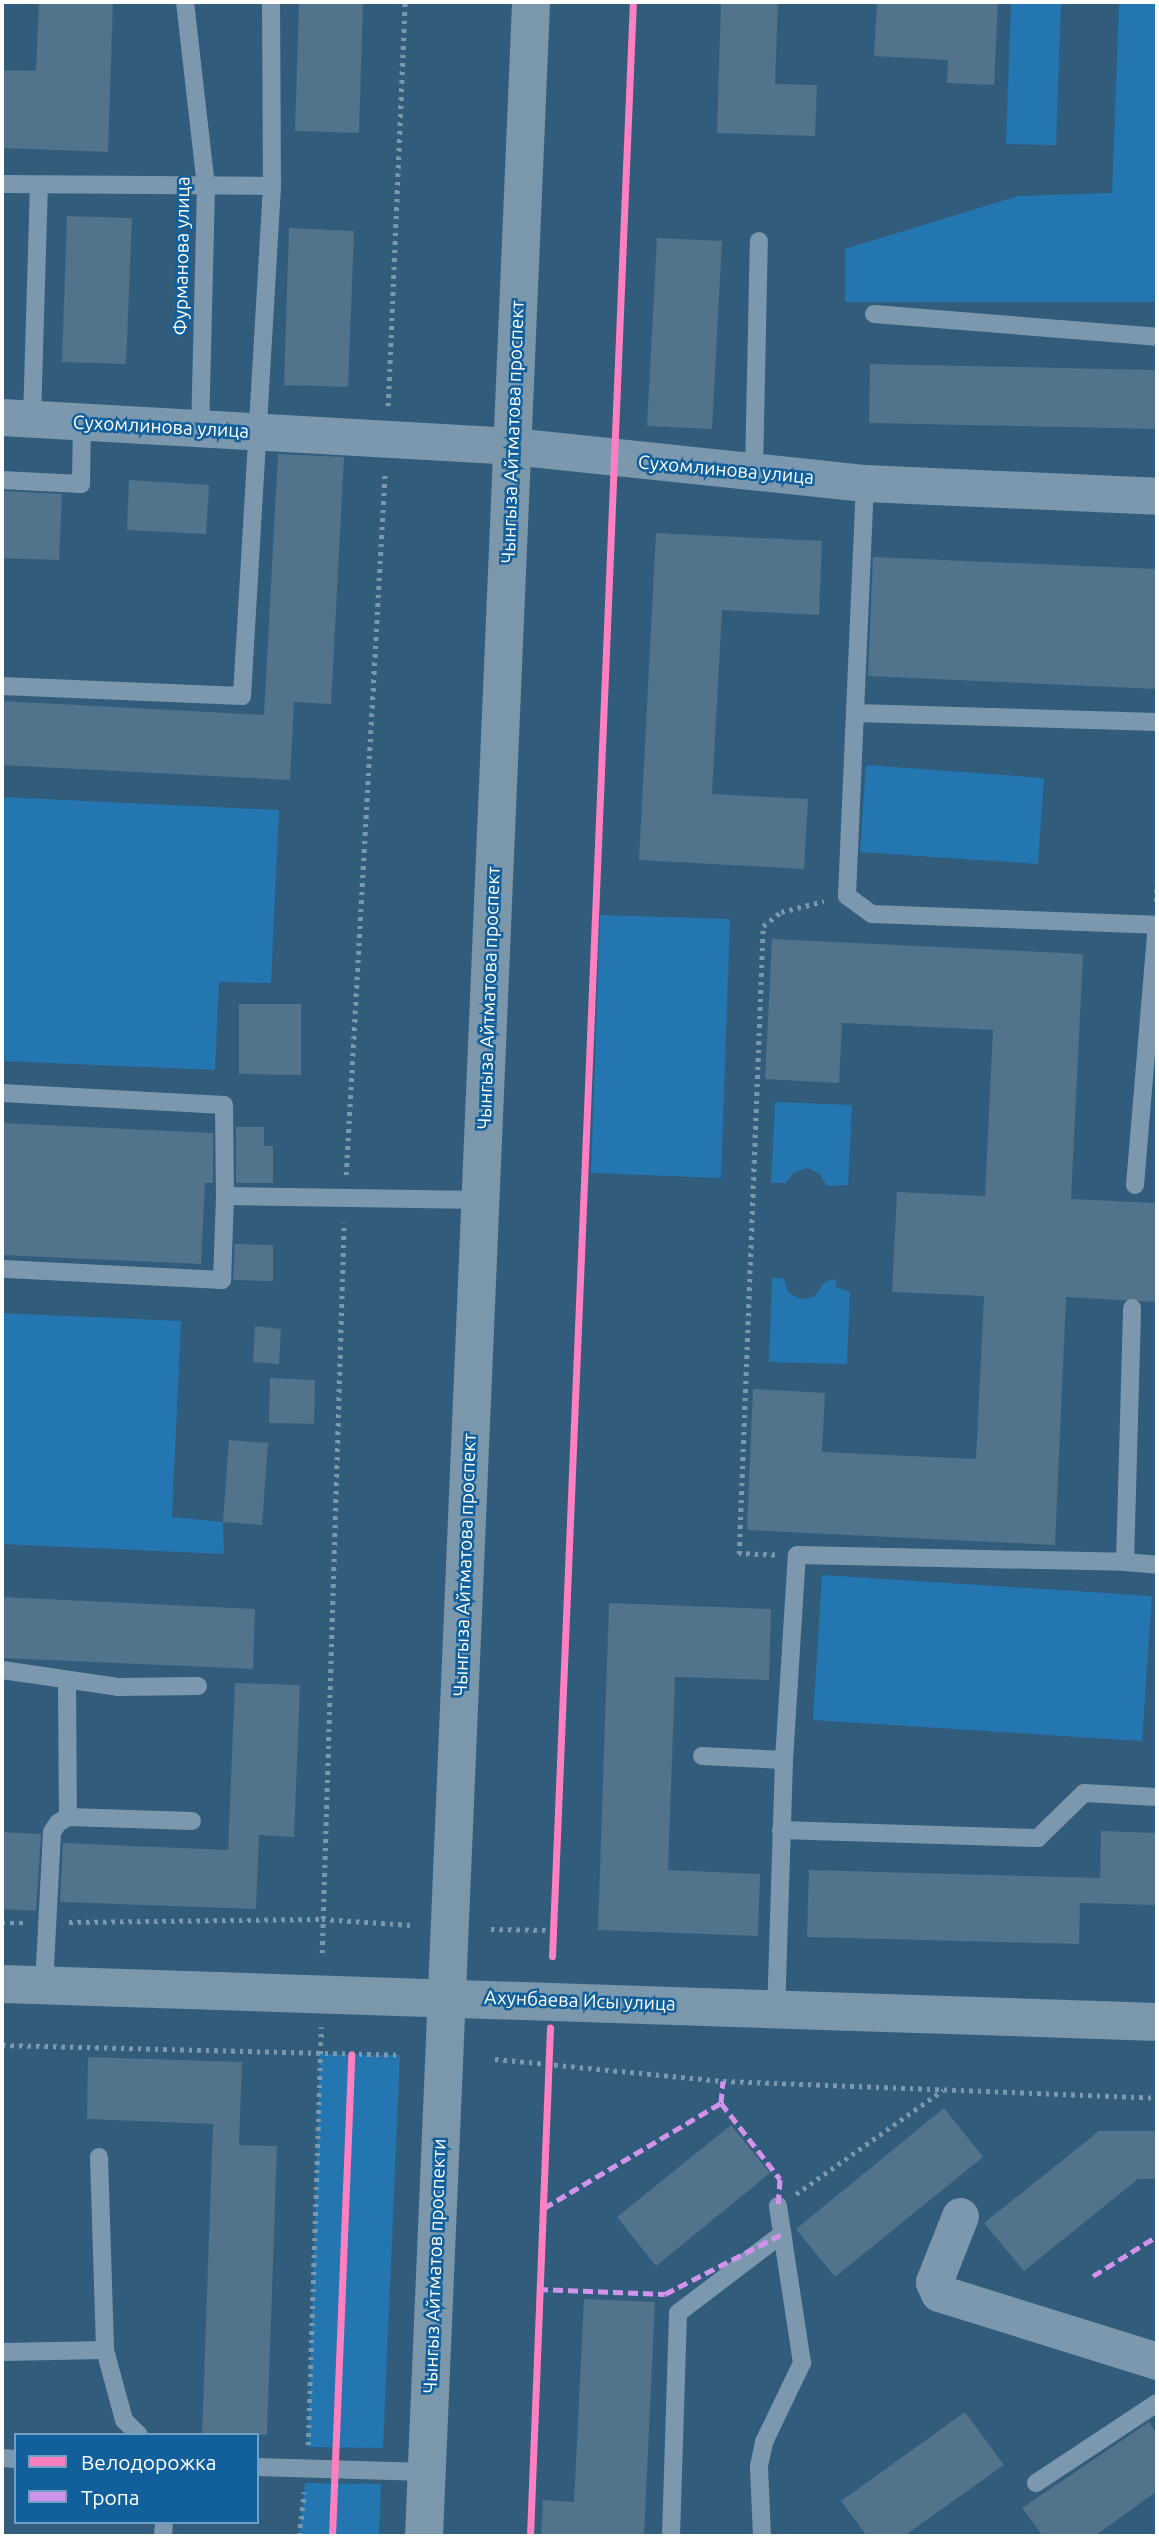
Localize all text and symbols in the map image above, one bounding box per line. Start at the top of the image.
street label: Фурманова улица [169,176,195,336]
street label: Чынгыза Айтматова проспект [497,300,529,564]
street label: Сухомлинова улица [72,411,250,443]
street label: Сухомлинова улица [637,451,815,489]
street label: Чынгыза Айтматова проспект [473,866,505,1130]
street label: Чынгыза Айтматова проспект [449,1433,481,1697]
street label: Ахунбаева Исы улица [484,1986,676,2016]
street label: Чынгыз Айтматов проспекти [419,2138,451,2394]
legend [14,2433,259,2524]
text: Велодорожка [81,2450,217,2474]
text: Тропа [81,2485,140,2509]

